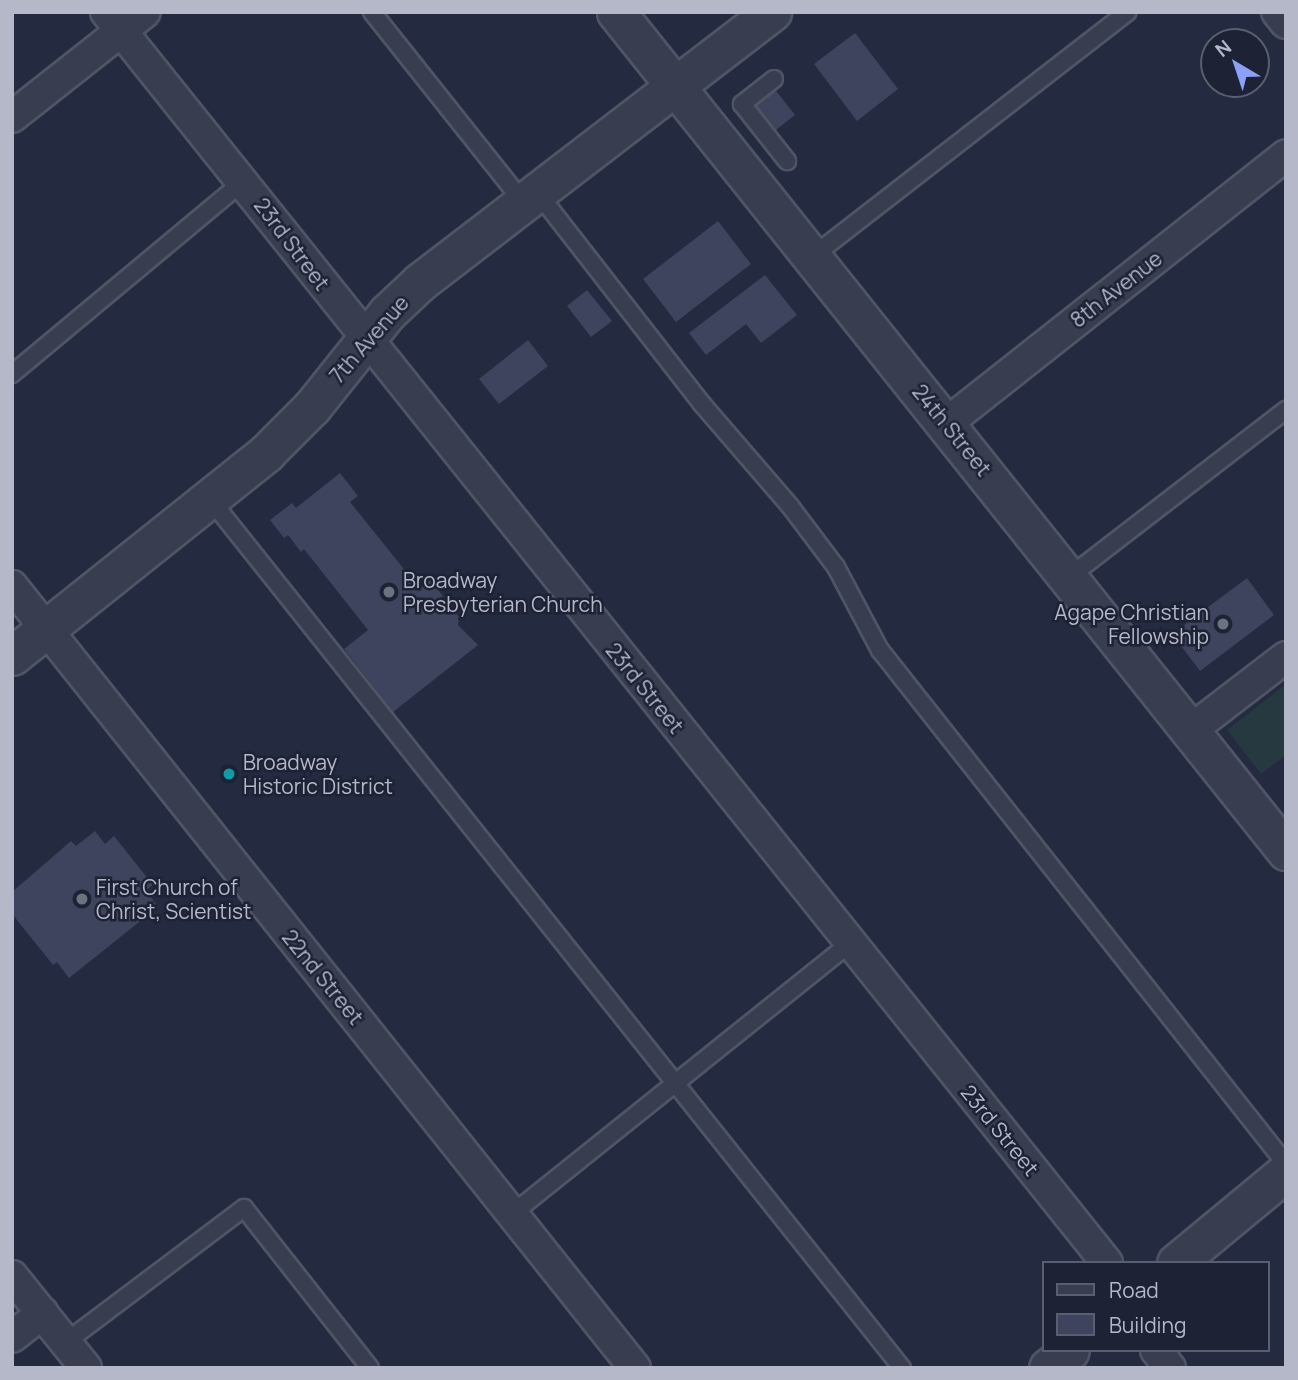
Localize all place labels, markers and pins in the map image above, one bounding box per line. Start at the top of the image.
place label: Broadway Presbyterian Church [403,567,603,617]
marker: Broadway Presbyterian Church [381,584,397,600]
place label: Agape Christian Fellowship [1054,599,1209,649]
marker: Agape Christian Fellowship [1215,616,1231,632]
place label: Broadway Historic District [243,749,393,799]
marker: Broadway Historic District [221,766,237,782]
place label: First Church of Christ, Scientist [96,874,252,924]
marker: First Church of Christ, Scientist [74,891,90,907]

